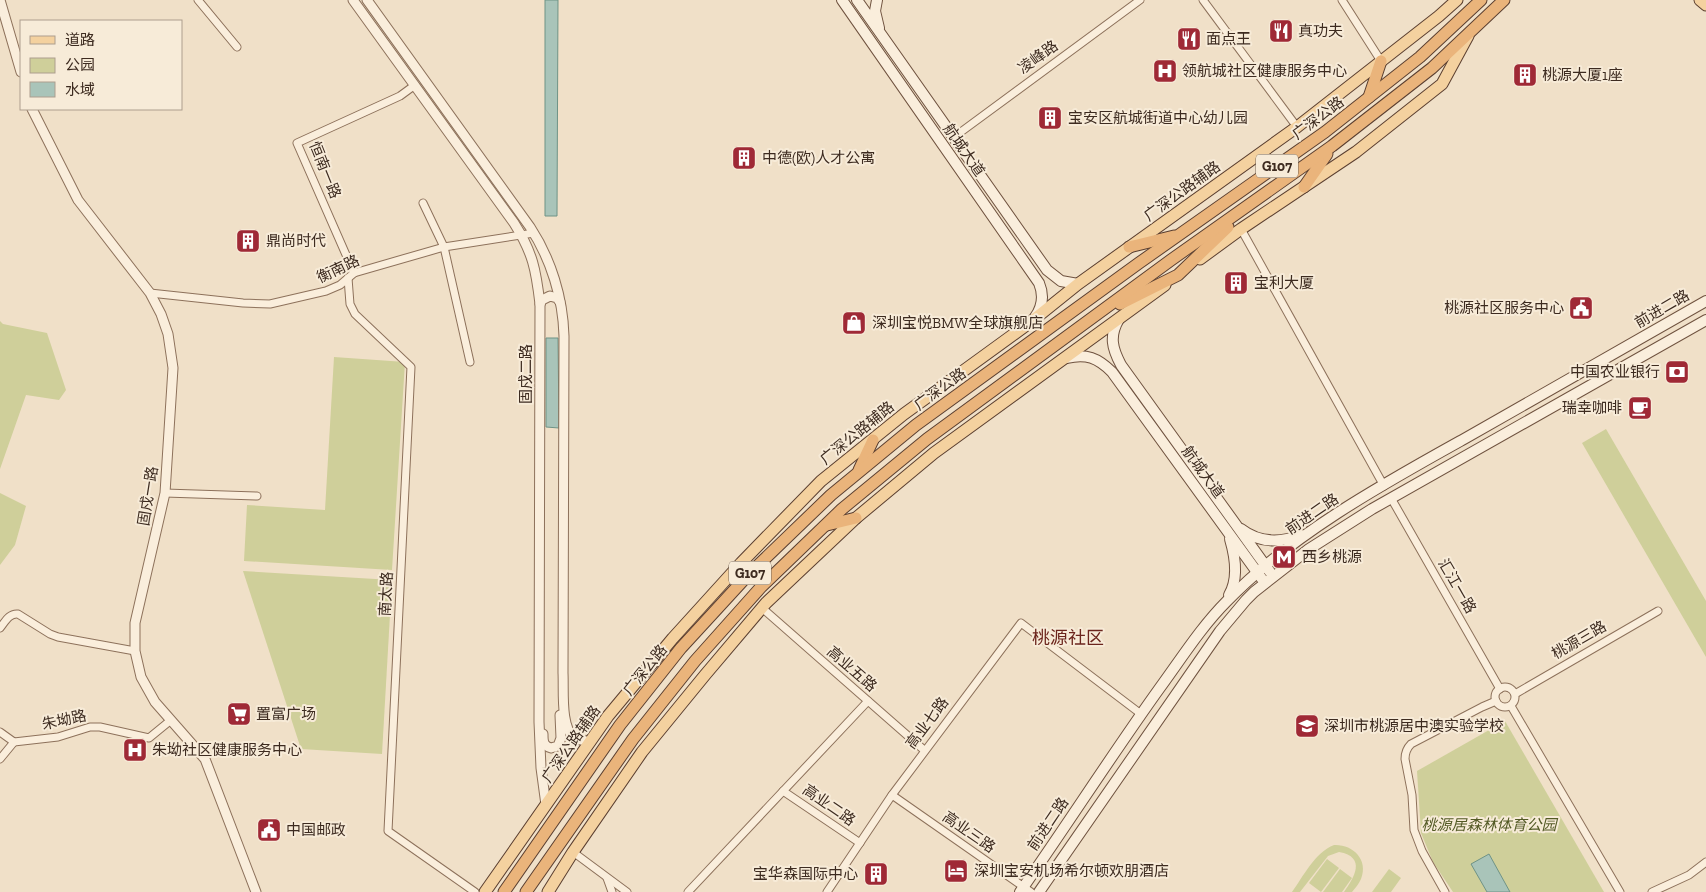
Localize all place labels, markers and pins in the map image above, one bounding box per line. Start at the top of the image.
restaurant icon: 真功夫 [1268,18,1294,44]
place label: 真功夫 [1298,22,1343,40]
restaurant icon: 面点王 [1176,26,1202,52]
place label: 面点王 [1206,30,1251,48]
hospital icon: 领航城社区健康服务中心 [1152,58,1178,84]
place label: 领航城社区健康服务中心 [1182,62,1347,80]
building icon: 桃源大厦1座 [1512,62,1538,88]
place label: 桃源大厦1座 [1542,66,1623,84]
building icon: 宝安区航城街道中心幼儿园 [1037,105,1063,131]
place label: 宝安区航城街道中心幼儿园 [1068,109,1248,127]
building icon: 中德(欧)人才公寓 [731,145,757,171]
place label: 中德(欧)人才公寓 [762,149,875,167]
building icon: 鼎尚时代 [235,228,261,254]
place label: 鼎尚时代 [266,232,326,250]
building icon: 宝利大厦 [1223,270,1249,296]
place label: 宝利大厦 [1254,274,1314,292]
public building icon: 桃源社区服务中心 [1568,295,1594,321]
place label: 桃源社区服务中心 [1444,299,1564,317]
shop icon: 深圳宝悦BMW全球旗舰店 [841,310,867,336]
place label: 深圳宝悦BMW全球旗舰店 [872,314,1043,332]
bank icon: 中国农业银行 [1664,359,1690,385]
place label: 中国农业银行 [1570,363,1660,381]
cafe icon: 瑞幸咖啡 [1627,395,1653,421]
place label: 瑞幸咖啡 [1562,399,1622,417]
metro station icon: 西乡桃源 [1271,544,1297,570]
place label: 西乡桃源 [1302,548,1362,566]
supermarket icon: 置富广场 [226,701,252,727]
place label: 置富广场 [256,705,316,723]
school or university icon: 深圳市桃源居中澳实验学校 [1294,713,1320,739]
place label: 深圳市桃源居中澳实验学校 [1324,717,1504,735]
hospital icon: 朱坳社区健康服务中心 [122,737,148,763]
place label: 朱坳社区健康服务中心 [152,741,302,759]
public building icon: 中国邮政 [256,817,282,843]
place label: 中国邮政 [286,821,346,839]
hotel icon: 深圳宝安机场希尔顿欢朋酒店 [943,858,969,884]
building icon: 宝华森国际中心 [863,861,889,887]
place label: 深圳宝安机场希尔顿欢朋酒店 [974,862,1169,880]
place label: 宝华森国际中心 [753,865,858,883]

